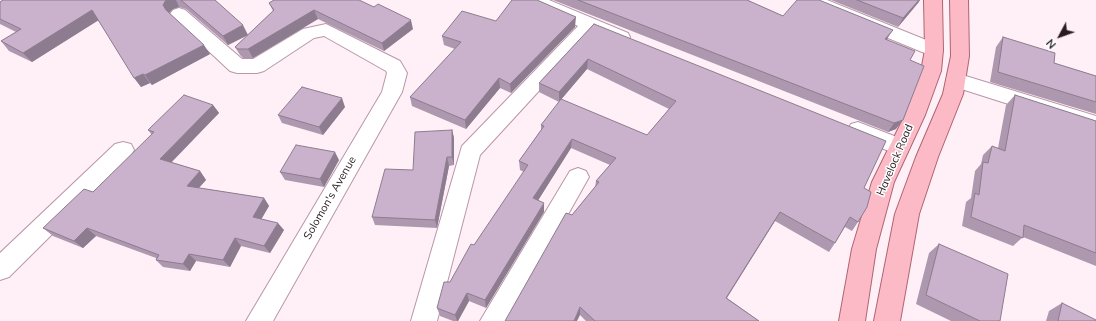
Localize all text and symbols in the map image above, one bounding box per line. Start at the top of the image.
north arrow [1040,16,1080,56]
text: N [1043,36,1059,52]
street label: Havelock Road [874,122,916,198]
street label: Solomon's Avenue [301,154,359,242]

